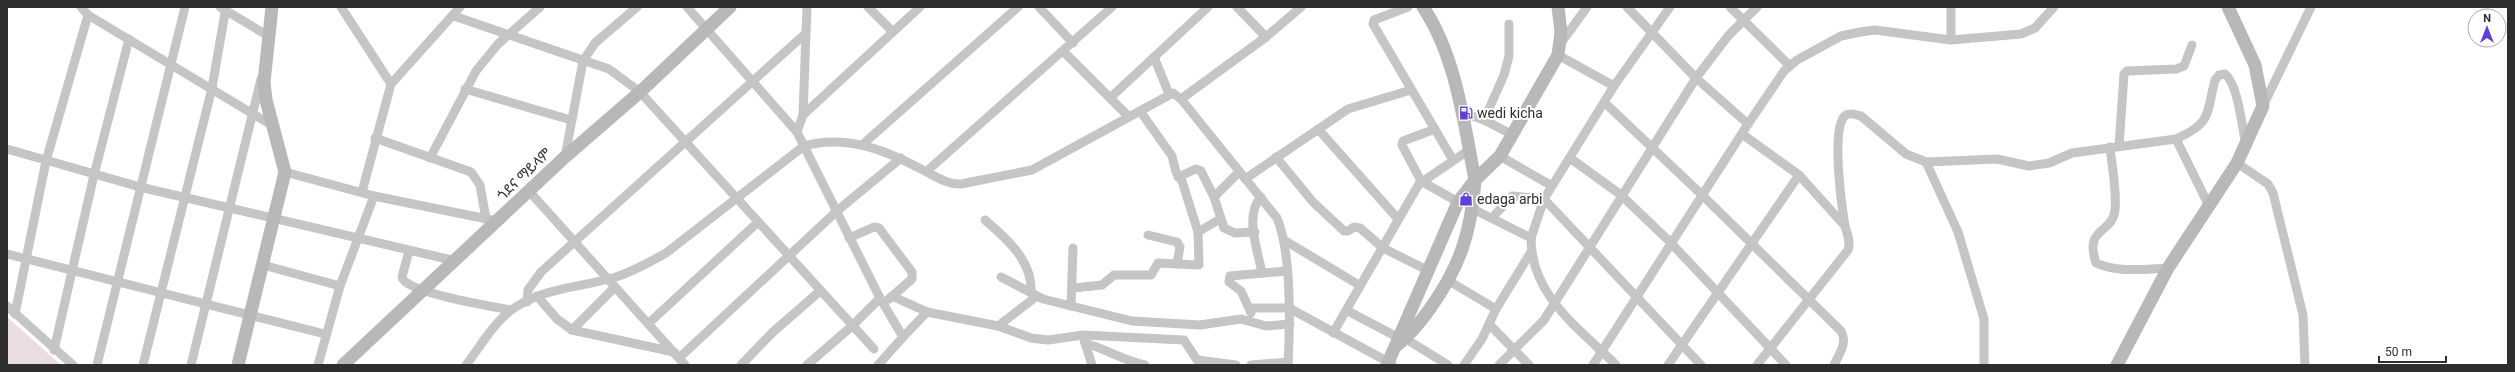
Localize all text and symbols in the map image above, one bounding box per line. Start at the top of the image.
north arrow [2467,8,2507,48]
text: N [2483,12,2491,25]
fuel station icon: wedi kicha [1458,105,1474,121]
place label: wedi kicha [1477,105,1543,121]
street label: ጎደና ማይላም [494,145,554,203]
shop icon: edaga arbi [1458,191,1474,207]
place label: edaga arbi [1477,191,1543,207]
scale bar [2379,338,2446,364]
text: 50 m [2385,345,2412,359]

